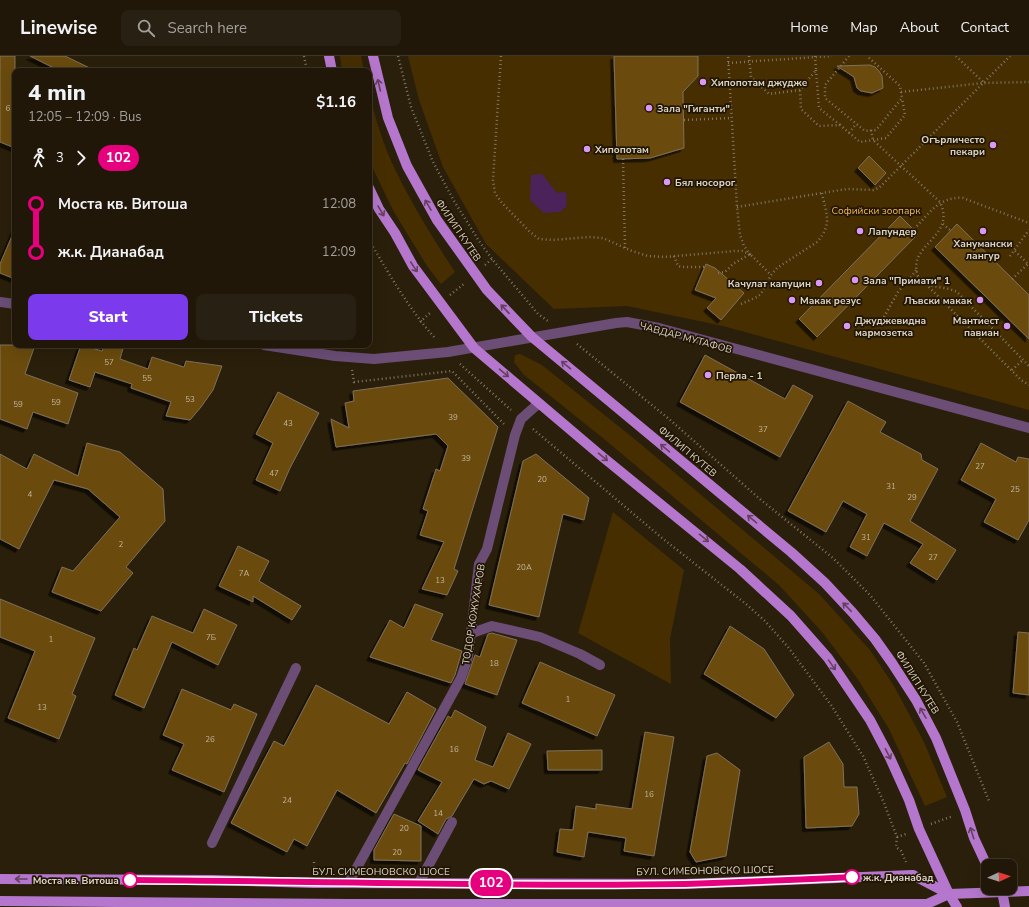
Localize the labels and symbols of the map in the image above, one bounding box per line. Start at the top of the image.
place label: Хипопотам джудже [710,76,808,90]
marker: Хипопотам джудже [698,77,708,87]
one-way arrow [374,79,382,92]
place label: Зала "Гиганти" [657,102,730,116]
house number: 6 [6,103,11,114]
marker: Зала "Гиганти" [644,103,654,113]
place label: Огърличесто пекари [921,133,985,159]
marker: Огърличесто пекари [988,140,998,150]
place label: Хипопотам [594,143,649,157]
marker: Хипопотам [582,144,592,154]
place label: Бял носорог [675,176,736,190]
marker: Бял носорог [662,177,672,187]
street label: ФИЛИП КУТЕВ [432,197,484,265]
one-way arrow [423,199,431,211]
park label: Софийски зоопарк [831,204,921,218]
one-way arrow [377,205,385,216]
place label: Лапундер [868,225,917,239]
marker: Лапундер [855,226,865,236]
marker: Ханумански лангур [978,226,988,236]
place label: Ханумански лангур [953,237,1012,263]
one-way arrow [410,261,419,272]
place label: Зала "Примати" 1 [863,274,950,288]
marker: Зала "Примати" 1 [850,275,860,285]
place label: Качулат капуцин [728,277,811,291]
marker: Качулат капуцин [814,278,824,288]
place label: Макак резус [800,294,861,308]
place label: Лъвски макак [904,294,972,308]
marker: Макак резус [787,295,797,305]
marker: Лъвски макак [975,295,985,305]
one-way arrow [500,304,509,315]
place label: Джуджевидна мармозетка [855,314,926,340]
place label: Мантиест павиан [953,314,999,340]
street label: ЧАВДАР МУТАФОВ [638,319,734,357]
marker: Джуджевидна мармозетка [842,321,852,331]
marker: Мантиест павиан [1002,321,1012,331]
house number: 57 [104,357,114,368]
one-way arrow [560,360,571,369]
one-way arrow [498,368,508,377]
place label: Перла - 1 [716,369,763,383]
marker: Перла - 1 [703,370,713,380]
house number: 55 [142,373,152,384]
house number: 53 [185,394,195,405]
house number: 59 [51,397,61,408]
house number: 59 [13,399,23,410]
house number: 39 [448,412,458,423]
house number: 43 [283,418,293,429]
street label: ФИЛИП КУТЕВ [655,423,720,480]
house number: 37 [758,424,768,435]
one-way arrow [660,444,671,453]
house number: 39 [461,453,471,464]
one-way arrow [597,453,608,461]
house number: 27 [975,461,985,472]
house number: 47 [269,468,279,479]
house number: 20 [537,474,547,485]
house number: 31 [886,481,896,492]
house number: 25 [1010,484,1020,495]
house number: 4 [28,489,33,500]
house number: 29 [907,492,917,503]
one-way arrow [747,515,758,524]
house number: 31 [861,532,871,543]
one-way arrow [699,534,710,543]
house number: 2 [119,539,124,550]
house number: 27 [928,552,938,563]
house number: 20А [516,562,532,573]
street label: ТОДОР КОЖУХАРОВ [459,563,489,666]
house number: 7А [239,568,249,579]
house number: 13 [435,575,445,586]
one-way arrow [843,602,852,612]
house number: 7Б [206,632,216,643]
house number: 1 [49,634,54,645]
street label: ФИЛИП КУТЕВ [892,648,942,717]
house number: 18 [489,658,499,669]
one-way arrow [828,659,836,670]
house number: 1 [566,694,571,705]
house number: 13 [37,702,47,713]
one-way arrow [919,707,927,719]
house number: 26 [205,734,215,745]
house number: 16 [449,744,459,755]
one-way arrow [885,748,892,760]
house number: 16 [644,789,654,800]
house number: 24 [282,795,292,806]
house number: 14 [433,808,443,819]
house number: 20 [399,823,409,834]
one-way arrow [968,826,975,839]
house number: 20 [392,847,402,858]
north arrow [981,859,1017,895]
street label: БУЛ. СИМЕОНОВСКО ШОСЕ [636,863,774,879]
street label: БУЛ. СИМЕОНОВСКО ШОСЕ [312,865,450,879]
marker: ж.к. Дианабад [844,869,860,885]
line badge: 102 [468,870,514,896]
place label: ж.к. Дианабад [862,871,934,885]
marker: Моста кв. Витоша [122,872,138,888]
place label: Моста кв. Витоша [33,874,119,888]
one-way arrow [15,875,28,883]

